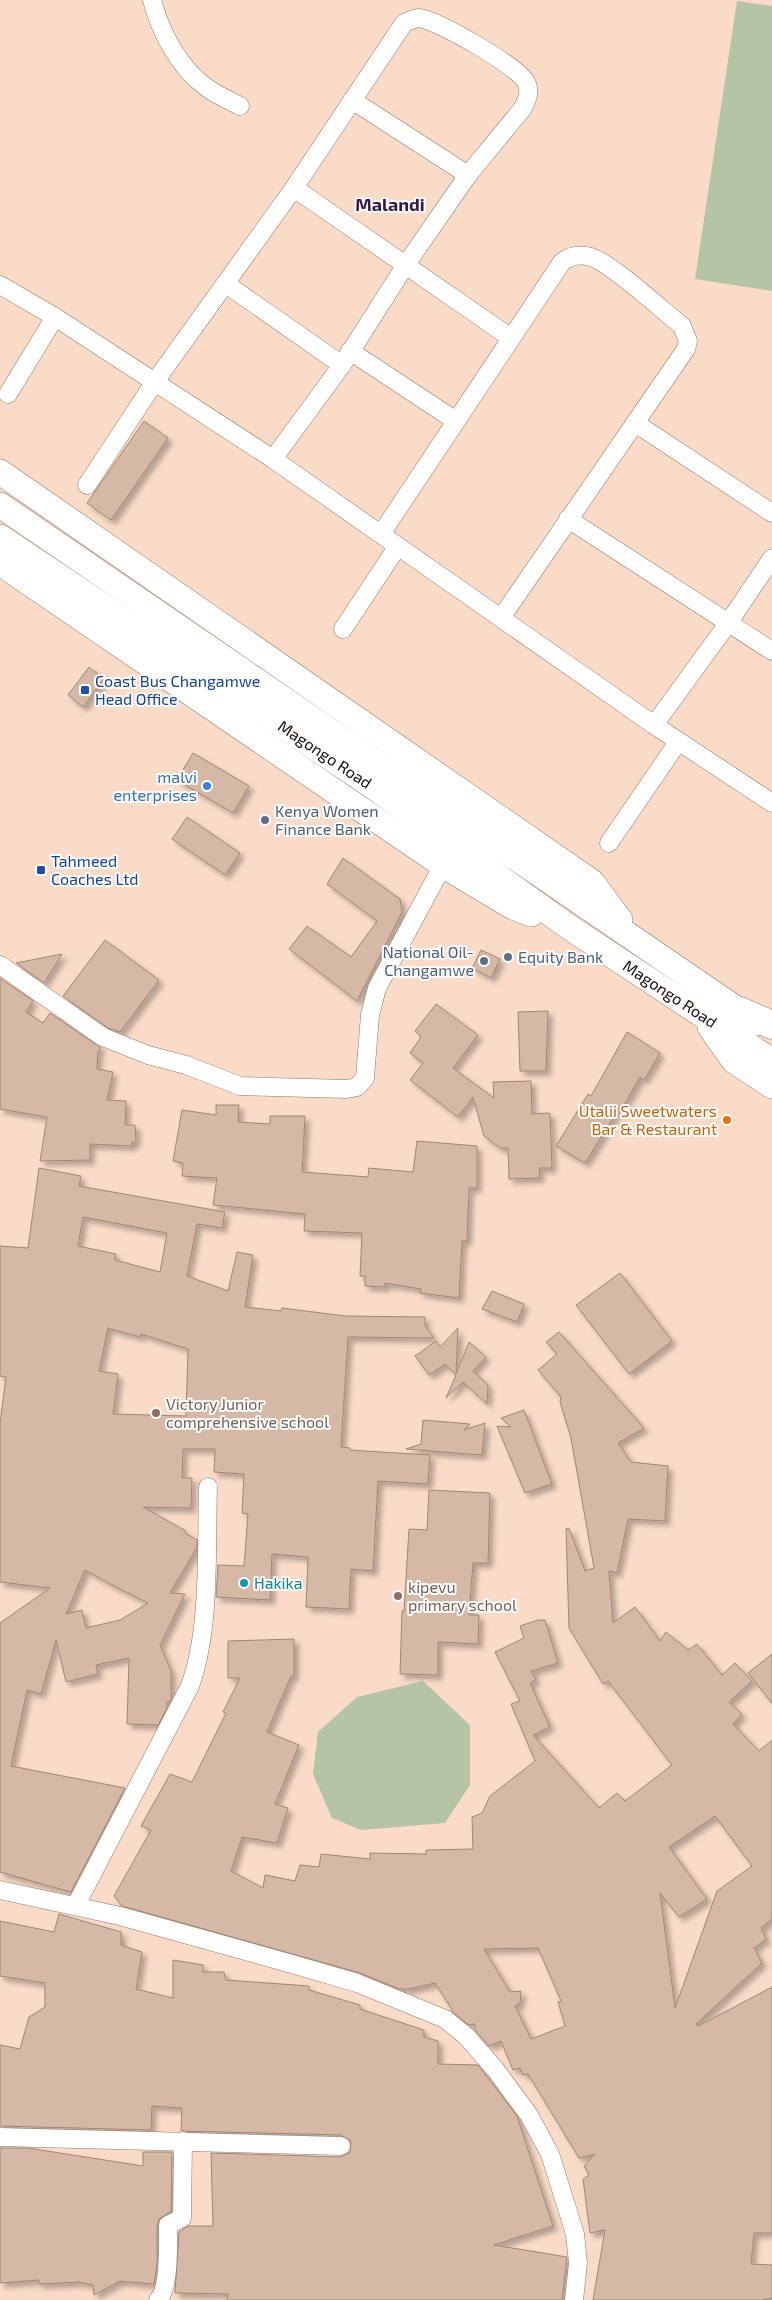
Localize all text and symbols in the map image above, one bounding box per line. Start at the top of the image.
district label: Malandi [355,193,425,215]
place label: Coast Bus Changamwe Head Office [95,671,260,708]
marker: Coast Bus Changamwe Head Office [79,684,91,696]
street label: Magongo Road [275,716,376,792]
place label: malvi enterprises [113,767,197,804]
marker: malvi enterprises [201,780,213,792]
place label: Kenya Women Finance Bank [275,801,379,838]
marker: Kenya Women Finance Bank [259,814,271,826]
place label: Tahmeed Coaches Ltd [51,851,138,888]
marker: Tahmeed Coaches Ltd [35,864,47,876]
place label: National Oil- Changamwe [382,942,474,979]
place label: Equity Bank [518,947,603,966]
marker: Equity Bank [502,951,514,963]
marker: National Oil- Changamwe [478,955,490,967]
street label: Magongo Road [620,955,721,1031]
place label: Utalii Sweetwaters Bar & Restaurant [579,1101,717,1138]
marker: Utalii Sweetwaters Bar & Restaurant [721,1114,733,1126]
place label: Victory Junior comprehensive school [166,1394,329,1431]
marker: Victory Junior comprehensive school [150,1407,162,1419]
place label: Hakika [254,1573,303,1592]
marker: Hakika [238,1577,250,1589]
place label: kipevu primary school [408,1577,517,1614]
marker: kipevu primary school [392,1590,404,1602]

